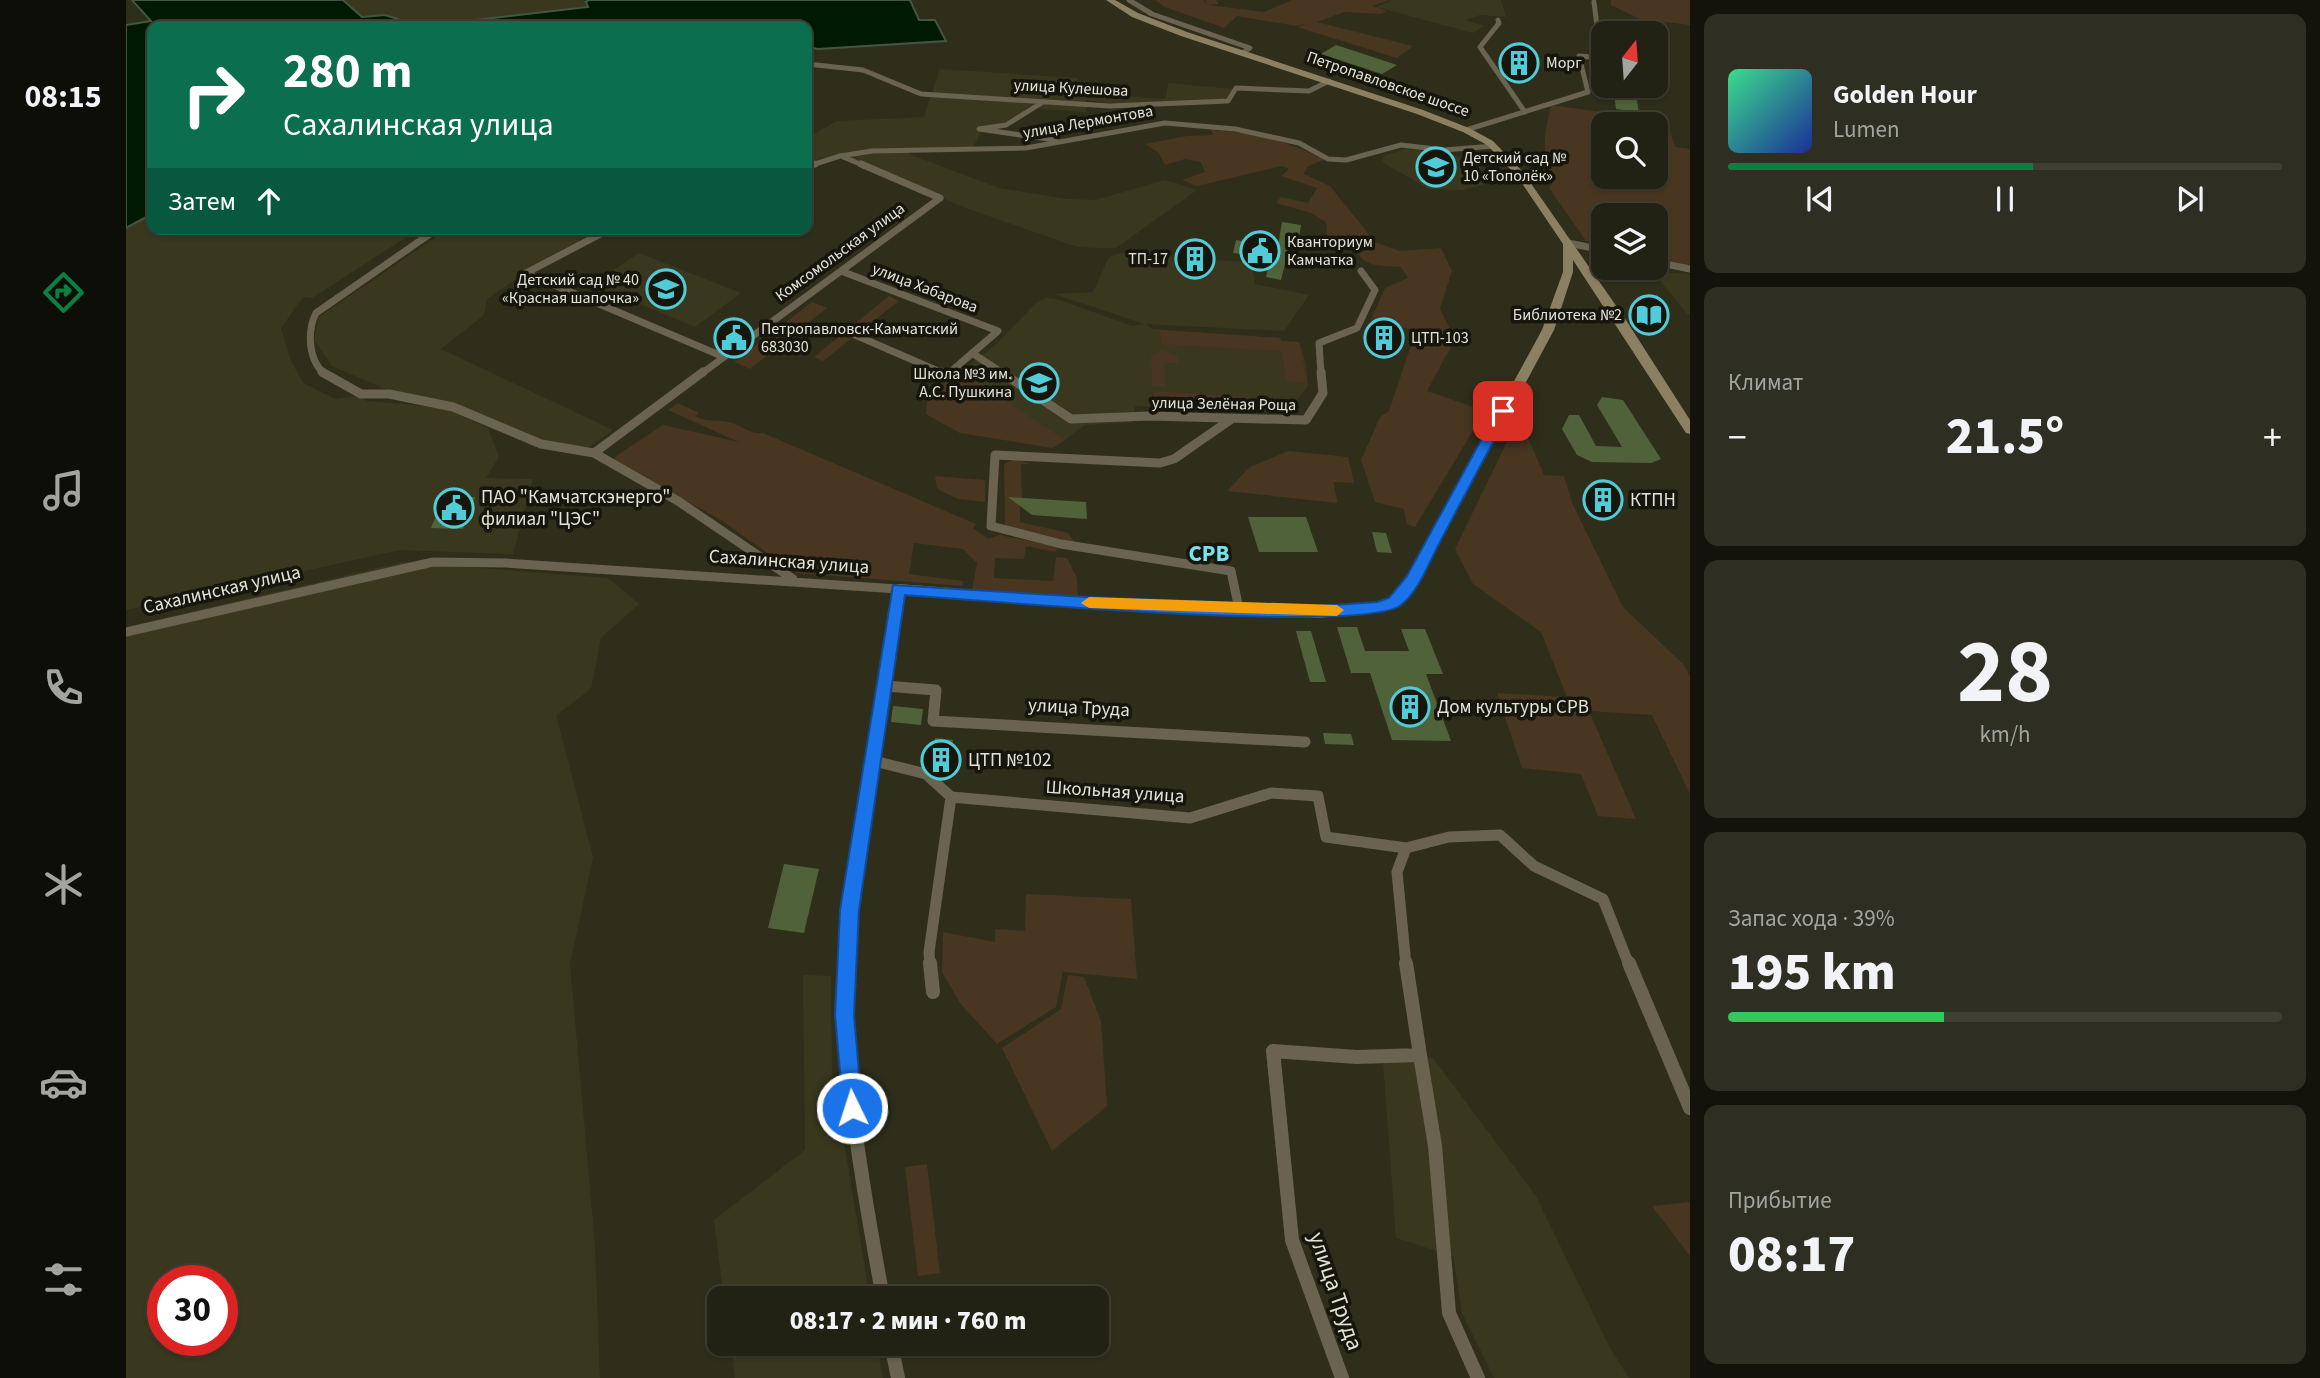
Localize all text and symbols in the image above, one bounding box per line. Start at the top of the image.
north arrow [1591,21,1668,98]
map controls [1591,21,1668,280]
text: 280 m [283,37,412,107]
building icon: Морг [1498,42,1540,84]
street label: Петропавловское шоссе [1304,46,1472,122]
icon: right [168,49,259,140]
place label: Морг [1546,52,1582,74]
text: 08:15 [24,74,102,120]
street label: улица Кулешова [1013,74,1129,102]
text: Golden Hour [1833,76,1977,113]
street label: улица Лермонтова [1021,100,1155,144]
text: Сахалинская улица [283,102,554,148]
button: search [1591,112,1668,189]
text: Lumen [1833,113,1900,146]
school or university icon: Детский сад № 10 «Тополёк» [1415,146,1457,188]
place label: Детский сад № 10 «Тополёк» [1463,147,1567,187]
icon: previous [1801,180,1839,218]
icon: pause [1986,180,2024,218]
icon: next [2171,180,2209,218]
icon: ahead [250,182,288,220]
text: Затем [168,183,236,220]
street label: Комсомольская улица [771,197,909,307]
button: layers [1591,203,1668,280]
public building icon: Кванториум Камчатка [1239,230,1281,272]
place label: Кванториум Камчатка [1287,231,1373,271]
building icon: ТП-17 [1174,238,1216,280]
place label: ТП-17 [1128,248,1168,270]
street label: улица Хабарова [869,258,981,318]
icon: directions [39,268,88,317]
school or university icon: Детский сад № 40 «Красная шапочка» [645,268,687,310]
place label: Детский сад № 40 «Красная шапочка» [502,269,639,309]
library icon: Библиотека №2 [1628,294,1670,336]
place label: Библиотека №2 [1513,304,1622,326]
public building icon: Петропавловск-Камчатский 683030 [713,317,755,359]
building icon: ЦТП-103 [1363,317,1405,359]
place label: Петропавловск-Камчатский 683030 [761,318,958,358]
place label: ЦТП-103 [1411,327,1469,349]
school or university icon: Школа №3 им. А.С. Пушкина [1018,362,1060,404]
place label: Школа №3 им. А.С. Пушкина [913,363,1012,403]
text: Климат [1728,366,1803,399]
pin [1473,381,1533,441]
street label: улица Зелёная Роща [1152,392,1296,416]
icon: arrive [1484,392,1522,430]
text: 21.5° [1946,400,2064,474]
text: − [1728,411,1747,465]
text: + [2263,411,2282,465]
icon: music [39,466,88,515]
building icon: КТПН [1582,479,1624,521]
place label: ПАО "Камчатскэнерго" филиал "ЦЭС" [481,484,670,533]
public building icon: ПАО "Камчатскэнерго" филиал "ЦЭС" [433,487,475,529]
place label: КТПН [1630,487,1676,514]
district label: СРВ [1188,537,1230,570]
street label: Сахалинская улица [708,543,870,581]
street label: Сахалинская улица [141,559,303,621]
text: 28 [1957,608,2053,737]
icon: phone [39,663,88,712]
building icon: Дом культуры СРВ [1389,686,1431,728]
street label: улица Труда [1027,692,1131,724]
place label: Дом культуры СРВ [1437,694,1589,721]
text: km/h [1979,718,2031,751]
building icon: ЦТП №102 [920,739,962,781]
place label: ЦТП №102 [968,747,1051,774]
street label: Школьная улица [1045,774,1185,810]
icon: climate [39,860,88,909]
text: Запас хода · 39% [1728,902,1895,935]
text: 195 km [1728,936,1896,1010]
icon: car [39,1058,88,1107]
position arrow [815,1071,889,1145]
text: Прибытие [1728,1184,1832,1217]
text: 08:17 [1728,1218,1855,1292]
street label: улица Труда [1300,1227,1372,1355]
icon: filters [39,1255,88,1304]
speed limit sign: 30 [147,1265,238,1356]
text: 08:17 · 2 мин · 760 m [790,1302,1026,1339]

